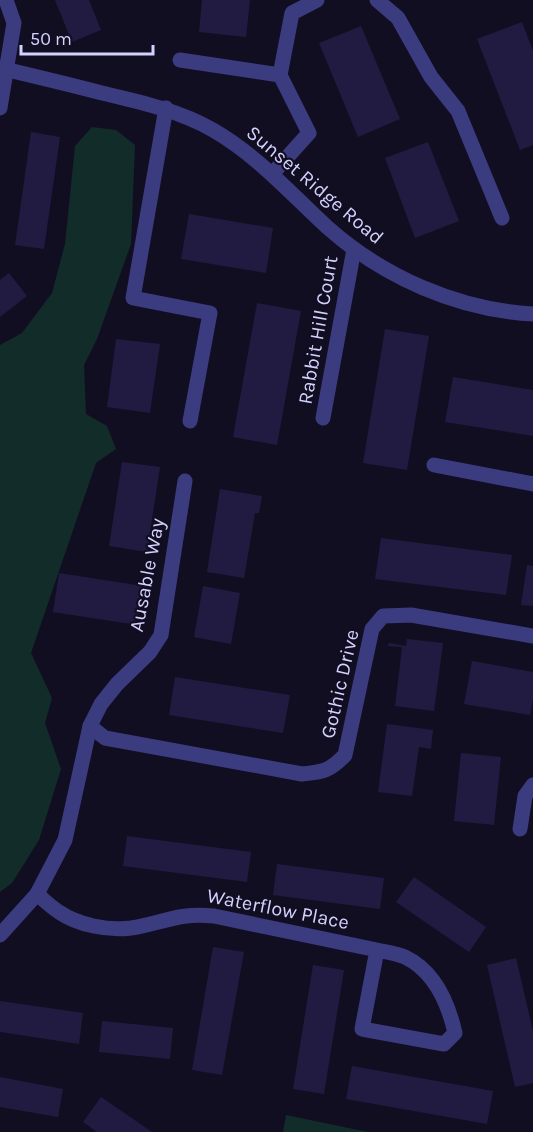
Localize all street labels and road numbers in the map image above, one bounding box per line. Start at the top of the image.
street label: Sunset Ridge Road [242,121,388,249]
street label: Rabbit Hill Court [294,253,342,406]
street label: Ausable Way [125,516,169,634]
street label: Gothic Drive [316,627,364,741]
street label: Waterflow Place [205,884,351,934]

